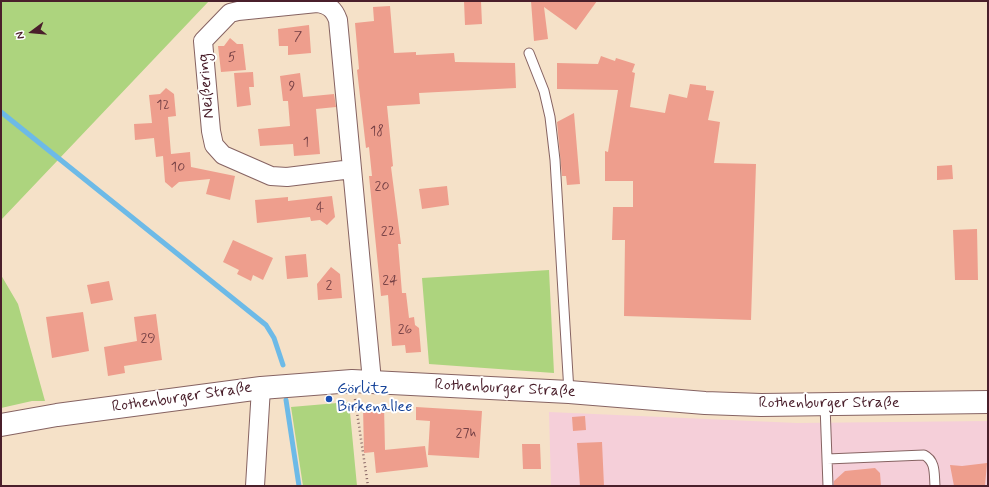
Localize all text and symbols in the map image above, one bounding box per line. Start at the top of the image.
north arrow [12,12,52,52]
house number: 7 [294,29,302,45]
text: N [13,30,28,41]
house number: 5 [228,50,236,66]
street label: Neißering [195,53,219,119]
house number: 9 [289,79,295,95]
house number: 12 [156,98,170,114]
house number: 18 [370,124,384,140]
house number: 1 [303,135,309,151]
house number: 10 [171,160,185,176]
house number: 20 [375,179,389,195]
house number: 4 [316,201,324,217]
house number: 22 [381,224,395,240]
house number: 24 [382,273,398,289]
house number: 2 [326,278,332,294]
house number: 26 [398,322,412,338]
house number: 29 [140,331,156,347]
street label: Rothenburger Straße [434,376,576,402]
street label: Rothenburger Straße [111,379,253,417]
place label: Görlitz Birkenallee [337,380,412,418]
marker: Görlitz Birkenallee [324,394,334,404]
street label: Rothenburger Straße [758,394,900,414]
house number: 27h [456,426,476,442]

